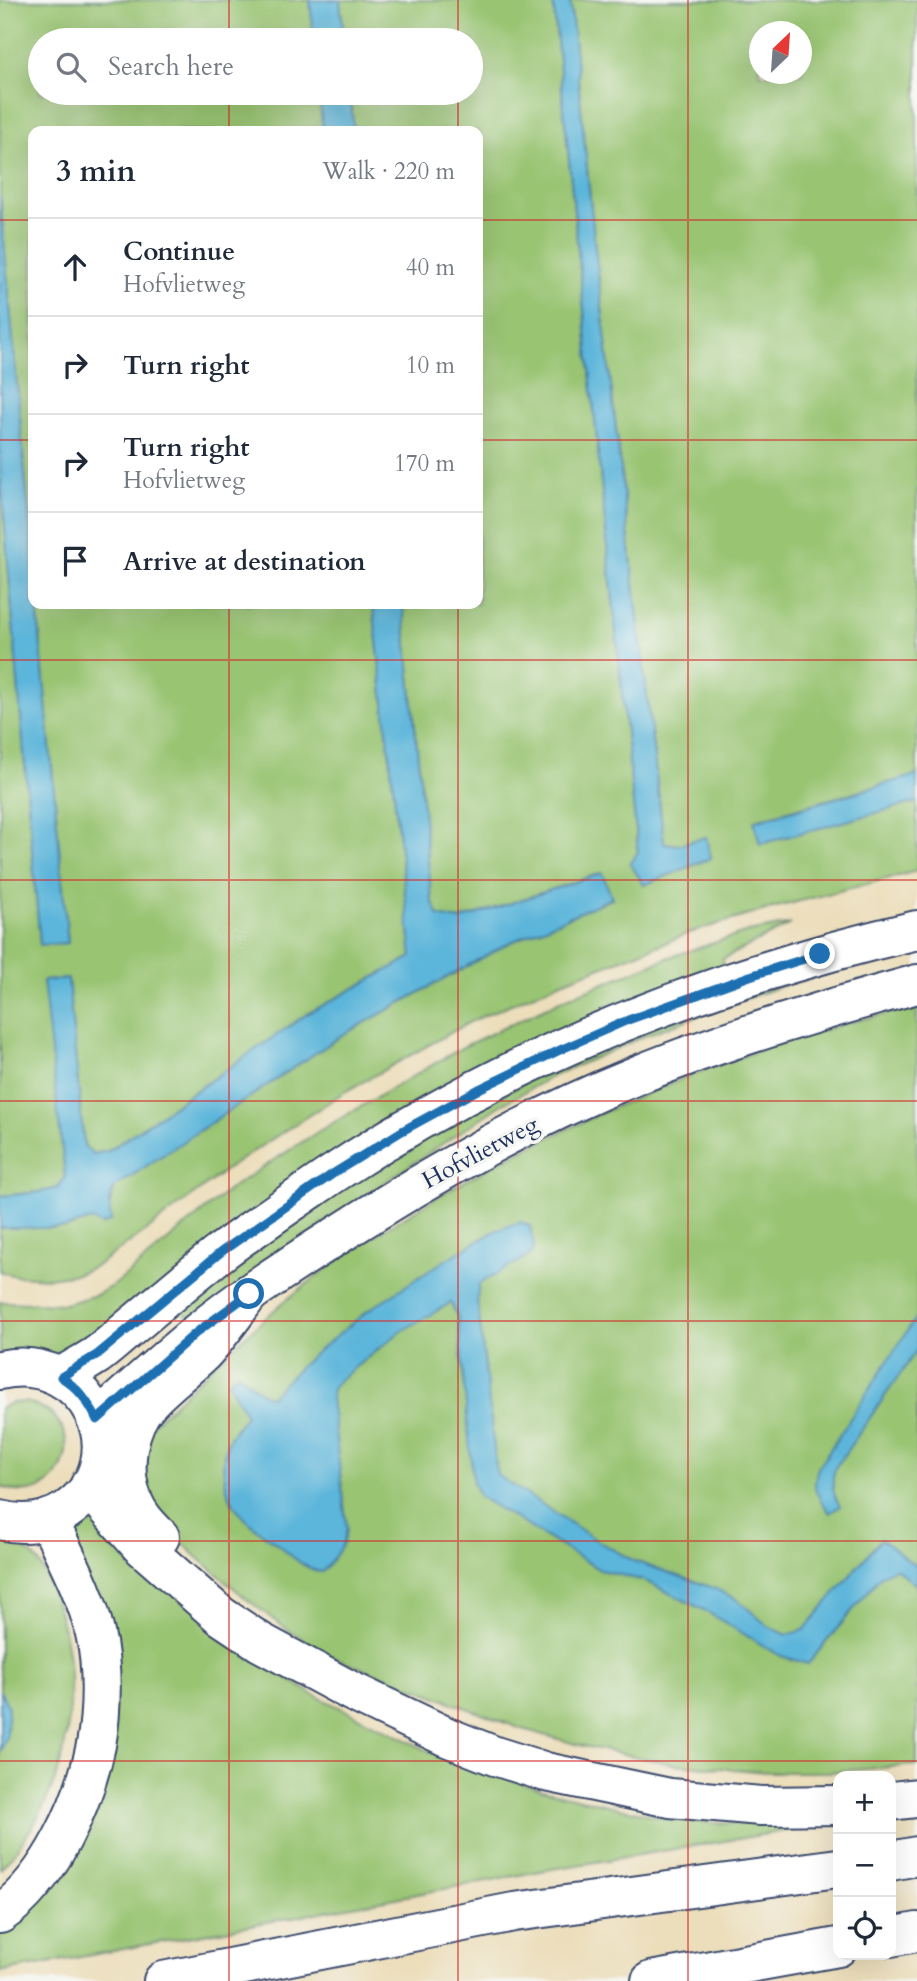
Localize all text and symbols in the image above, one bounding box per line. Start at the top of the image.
north arrow [749,21,812,84]
search box [28,28,483,105]
icon: search [52,48,90,86]
text: Search here [108,49,234,84]
text: 3 min [56,151,136,192]
text: Walk · 220 m [322,156,455,187]
text: Continue [123,234,235,269]
icon: ahead [56,248,94,286]
text: 40 m [406,252,455,283]
text: Hofvlietweg [123,269,245,300]
icon: right [56,346,94,384]
text: Turn right [123,348,250,383]
text: 10 m [406,350,455,381]
text: Turn right [123,430,250,465]
icon: right [56,444,94,482]
text: 170 m [394,448,455,479]
text: Hofvlietweg [123,465,245,496]
icon: arrive [56,542,94,580]
text: Arrive at destination [123,544,366,579]
route end [804,938,835,969]
street label: Hofvlietweg [416,1108,545,1197]
route start [233,1278,264,1309]
map controls [833,1771,896,1960]
button: + [833,1771,896,1834]
button: − [833,1834,896,1897]
button: locate [833,1897,896,1960]

